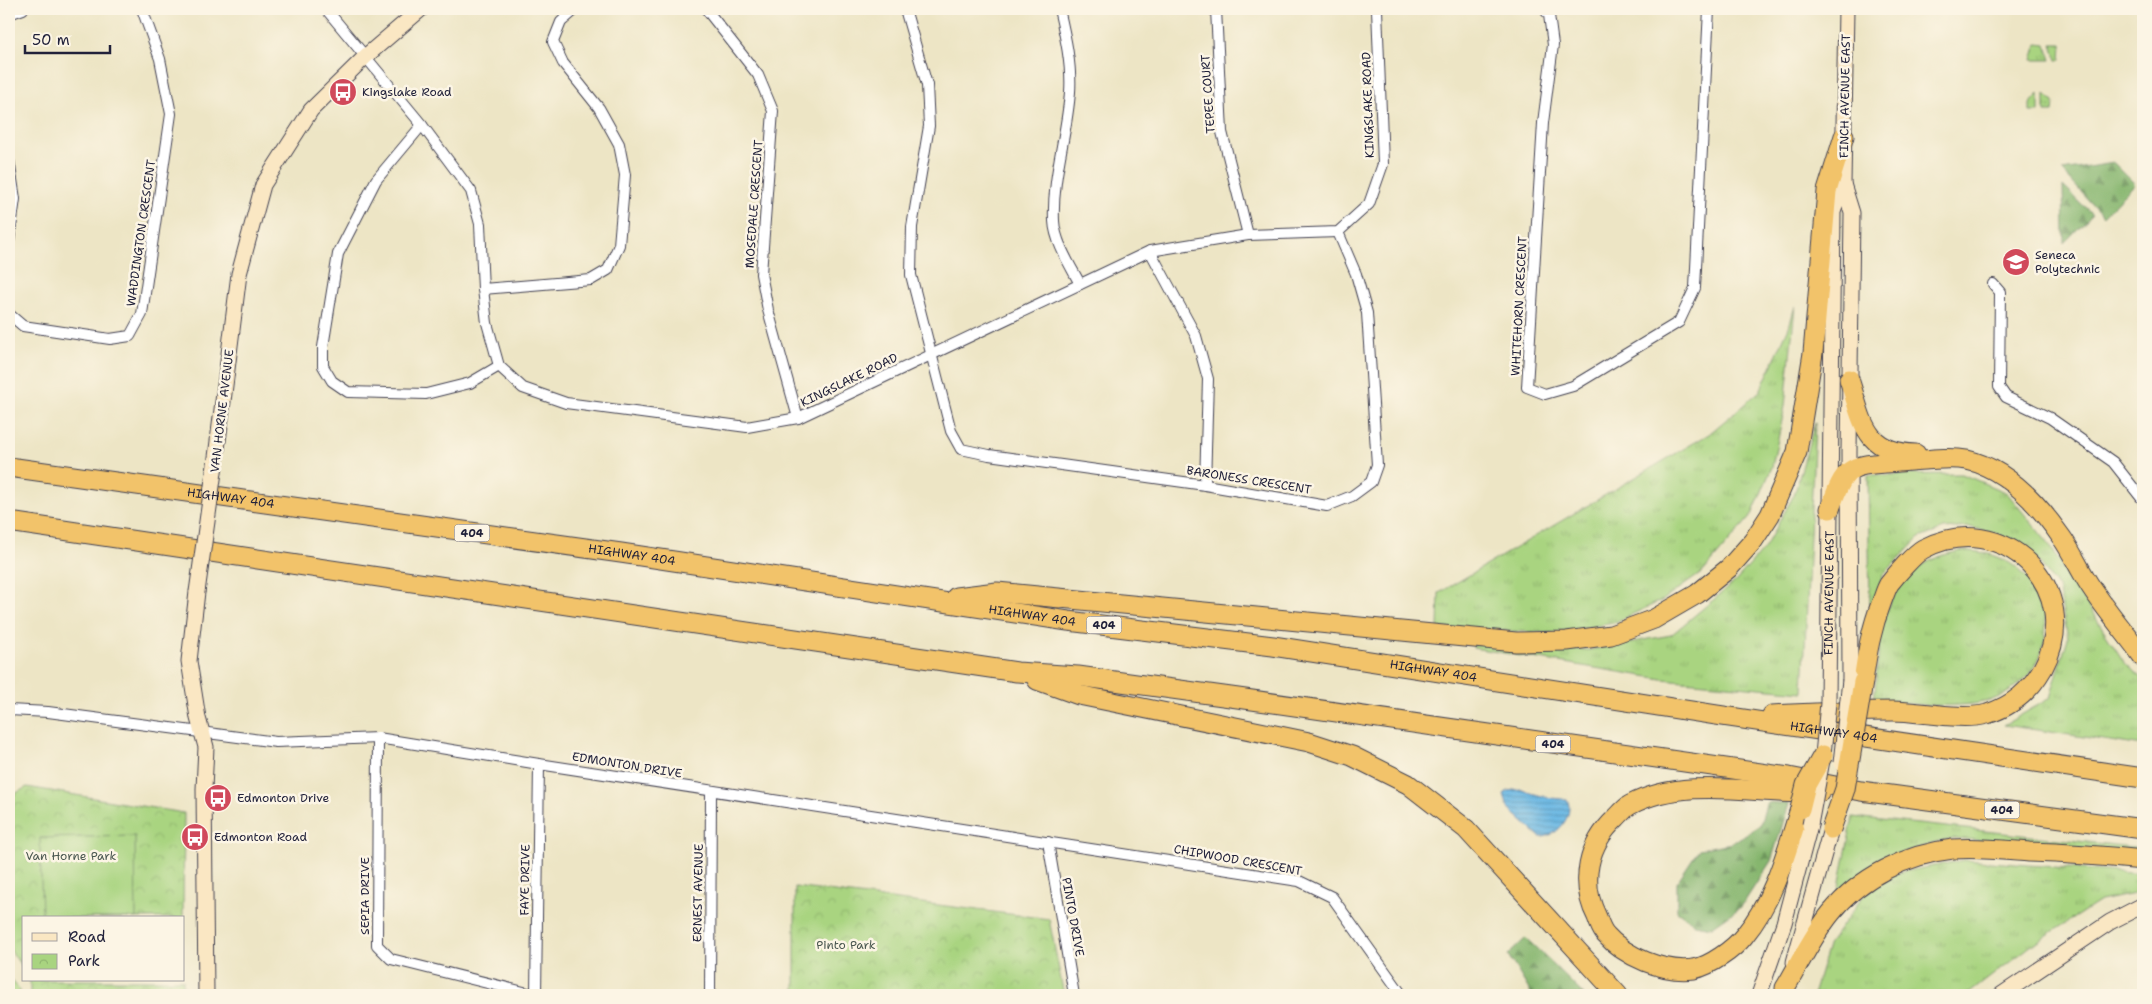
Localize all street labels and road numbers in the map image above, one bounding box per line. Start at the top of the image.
street label: FINCH AVENUE EAST [1836,33,1854,158]
street label: KINGSLAKE ROAD [1358,52,1378,158]
street label: TEPEE COURT [1197,53,1219,134]
street label: MOSEDALE CRESCENT [742,139,767,269]
street label: WADDINGTON CRESCENT [123,158,159,307]
street label: WHITEHORN CRESCENT [1507,235,1531,376]
street label: VAN HORNE AVENUE [206,348,238,474]
street label: KINGSLAKE ROAD [798,349,900,410]
street label: BARONESS CRESCENT [1185,462,1313,498]
street label: HIGHWAY 404 [186,484,276,512]
road number: 404 [454,524,490,542]
street label: FINCH AVENUE EAST [1820,530,1838,655]
street label: HIGHWAY 404 [587,540,677,569]
street label: HIGHWAY 404 [987,601,1077,630]
road number: 404 [1086,616,1122,634]
street label: HIGHWAY 404 [1389,656,1478,686]
street label: HIGHWAY 404 [1789,718,1878,747]
road number: 404 [1536,736,1570,752]
street label: EDMONTON DRIVE [571,748,683,782]
road number: 404 [1984,802,2020,818]
street label: CHIPWOOD CRESCENT [1173,841,1304,879]
street label: FAYE DRIVE [516,844,534,916]
street label: ERNEST AVENUE [689,844,707,942]
street label: SEPIA DRIVE [357,857,373,935]
street label: PINTO DRIVE [1058,876,1088,958]

